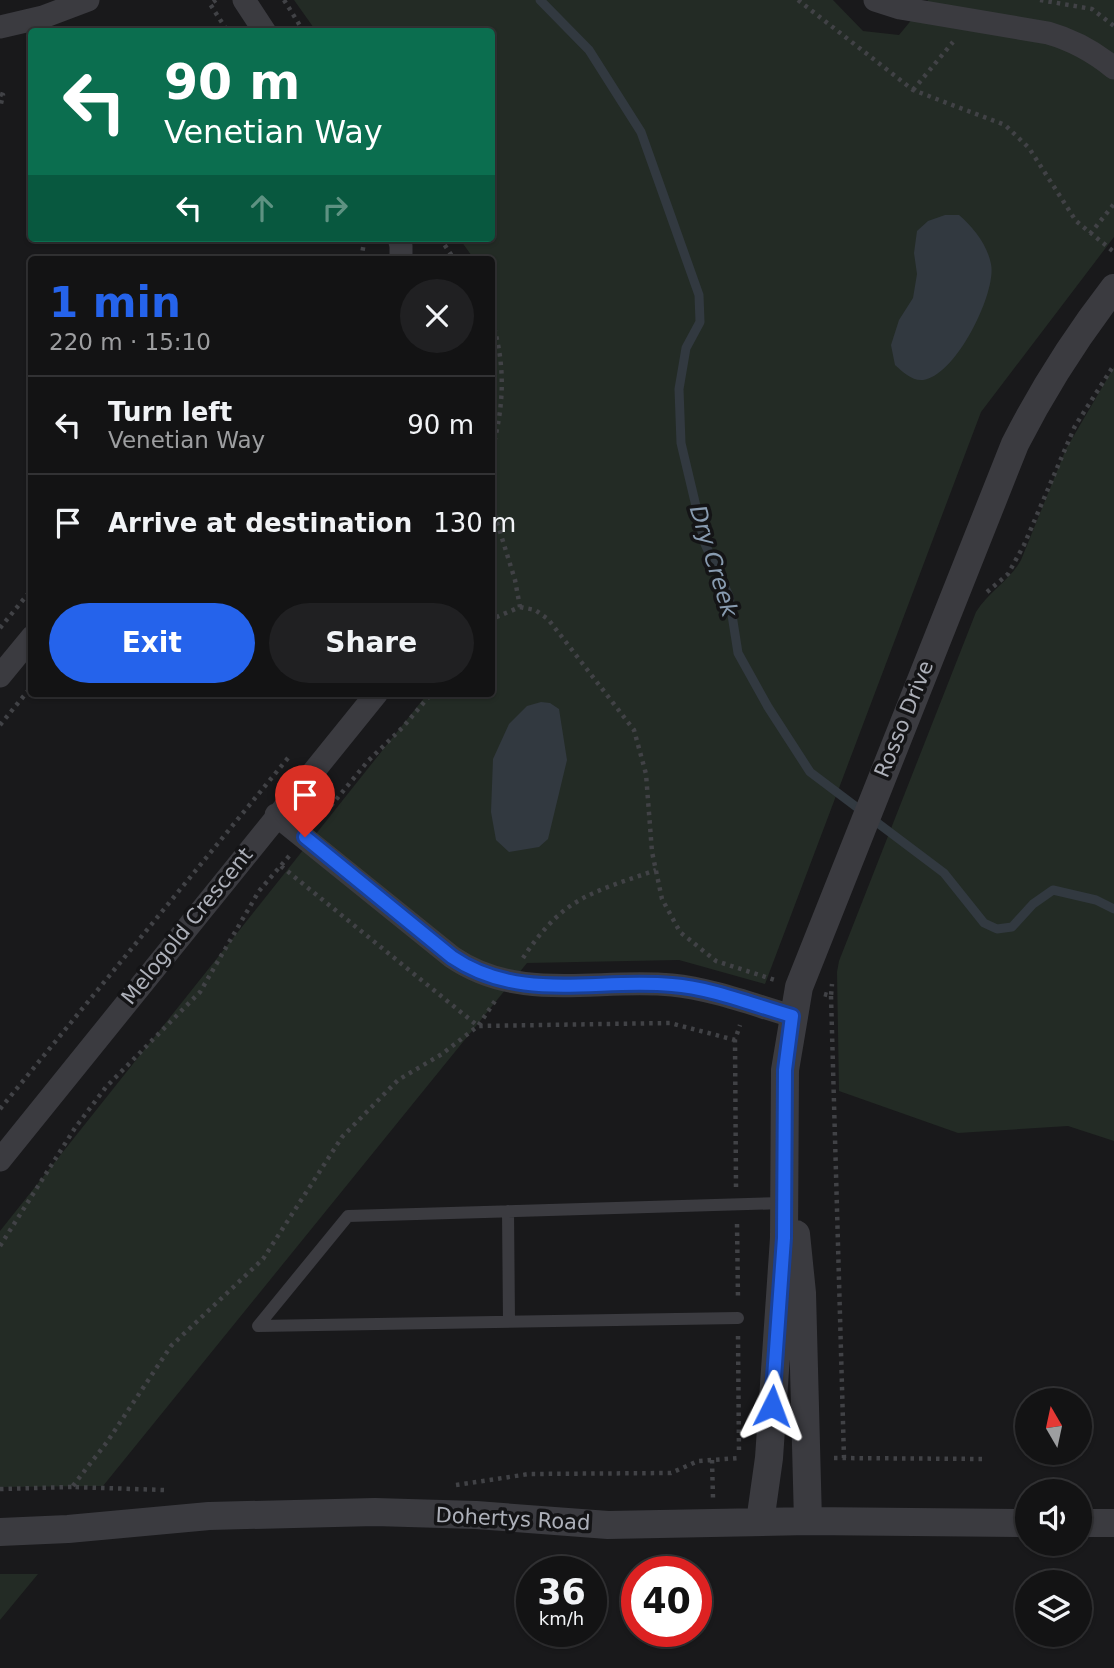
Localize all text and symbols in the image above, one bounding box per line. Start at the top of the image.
text: 90 m [164,54,300,111]
icon: left [49,56,140,147]
text: Venetian Way [164,113,383,151]
icon: left [170,189,208,227]
icon: ahead [243,189,281,227]
icon: right [316,189,354,227]
text: 1 min [49,278,181,327]
button: close [400,279,474,353]
text: 220 m · 15:10 [49,329,211,355]
text: Turn left [108,397,232,427]
icon: left [49,406,87,444]
text: 90 m [407,410,474,440]
text: Venetian Way [108,427,265,453]
water label: Dry Creek [685,502,744,621]
icon: arrive [49,504,87,542]
text: Arrive at destination [108,508,412,538]
text: 130 m [433,508,516,538]
button: Exit [49,603,255,683]
button: Share [269,603,474,683]
street label: Rosso Drive [870,657,938,781]
pin [275,765,335,837]
icon: arrive [286,776,324,814]
street label: Melogold Crescent [116,843,258,1009]
position arrow [735,1369,809,1443]
north arrow [1015,1388,1092,1465]
map controls [1015,1388,1092,1647]
button: sound [1015,1479,1092,1556]
street label: Dohertys Road [435,1503,591,1535]
speed limit sign: 40 [621,1556,712,1647]
button: layers [1015,1570,1092,1647]
text: 36 [537,1572,586,1612]
text: km/h [539,1608,584,1629]

